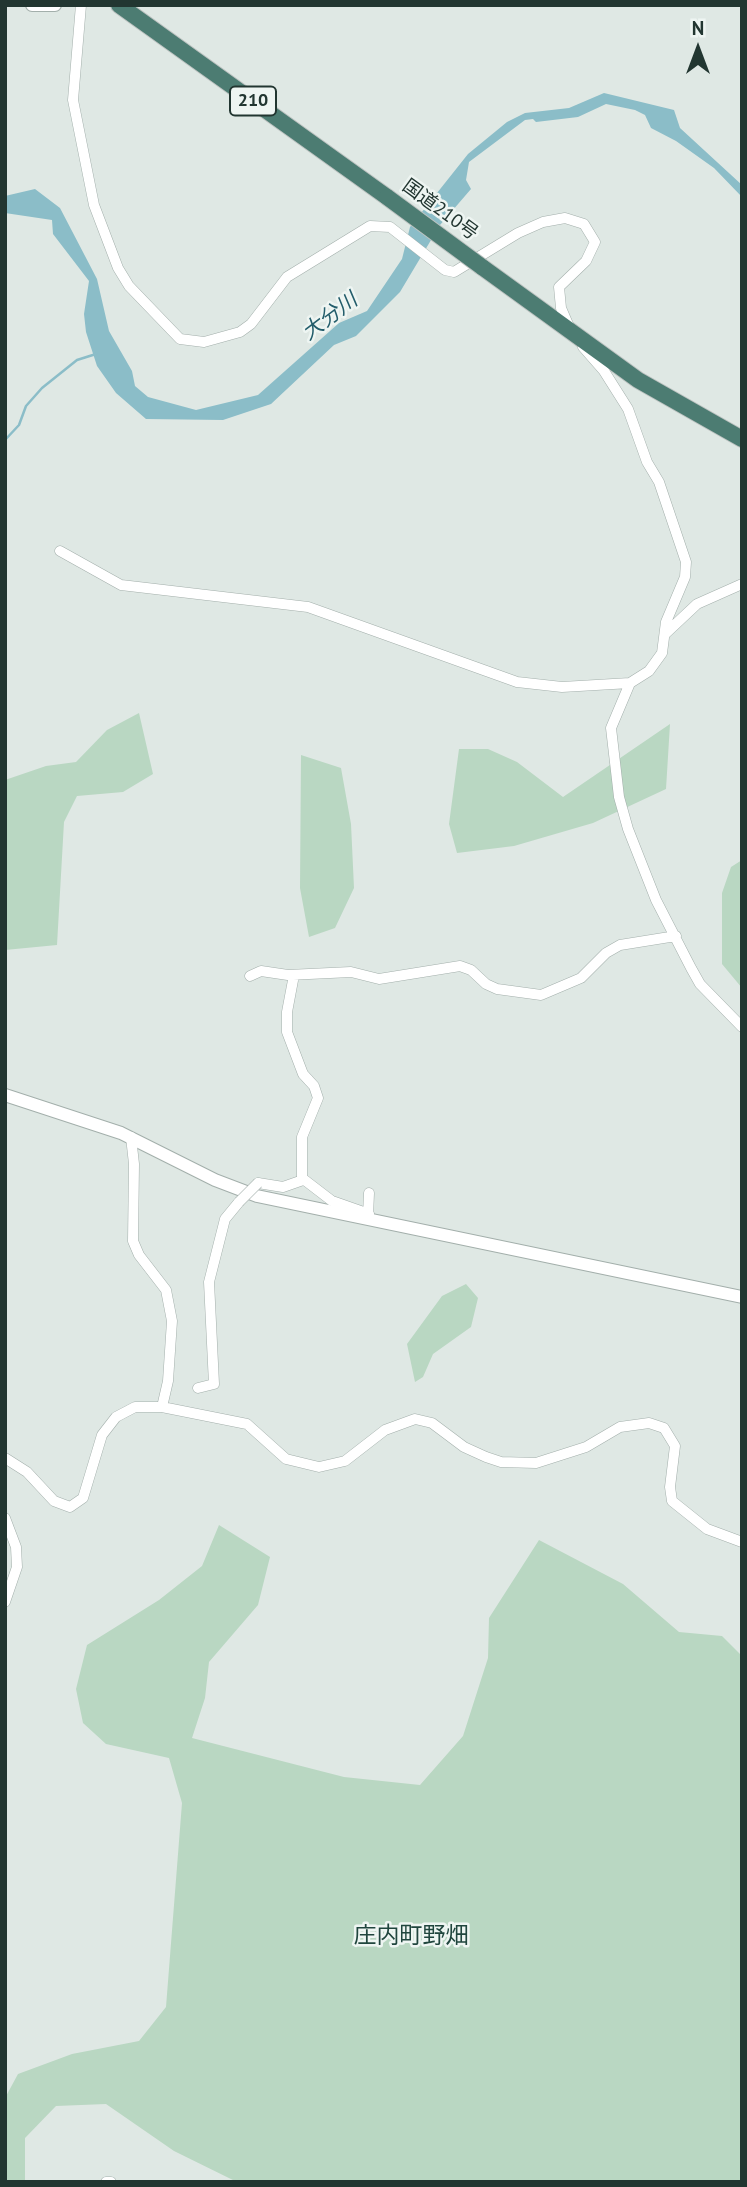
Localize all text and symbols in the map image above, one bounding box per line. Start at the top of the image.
north arrow [663,14,733,84]
text: N [692,16,704,40]
road number: 210 [230,86,276,116]
street label: 国道210号 [398,175,482,245]
water label: 大分川 [297,288,363,346]
district label: 庄内町野畑 [354,1922,468,1950]

